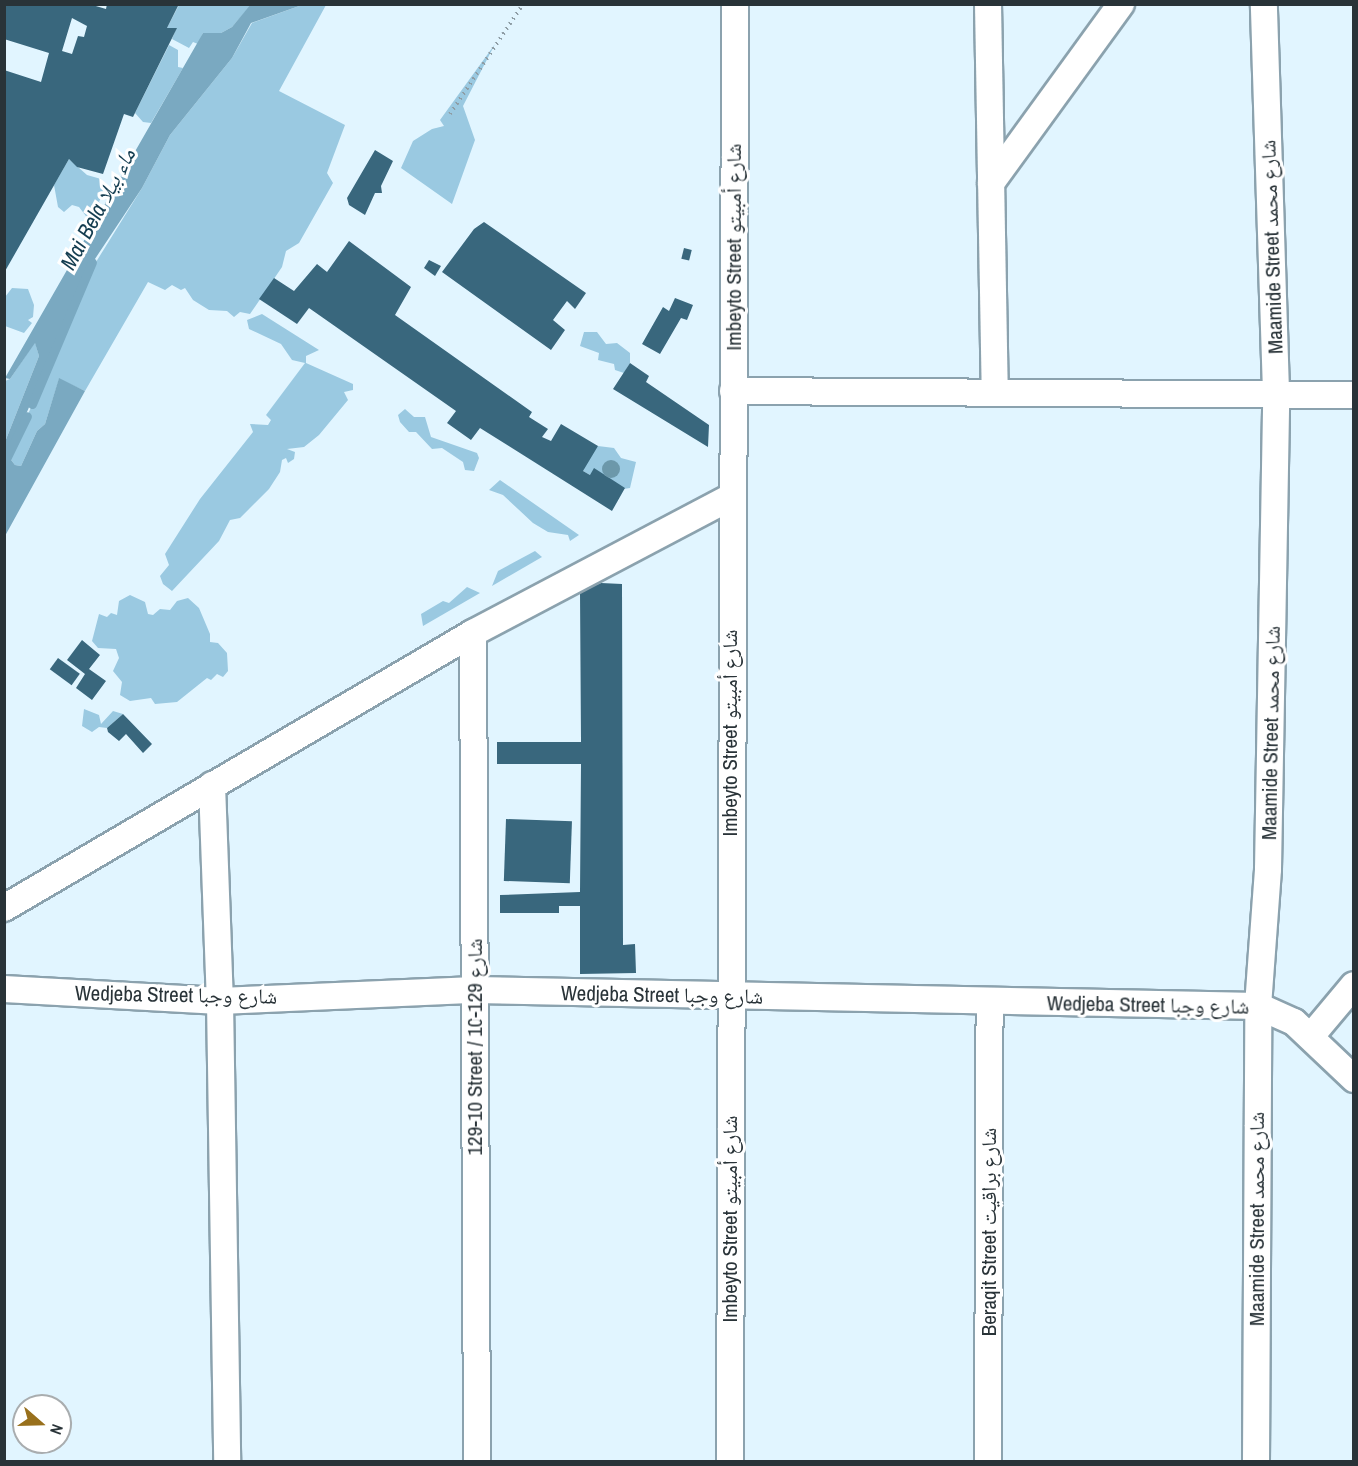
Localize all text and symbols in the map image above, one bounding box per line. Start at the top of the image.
street label: Maamide Street شارع محمد [1256,140,1288,354]
street label: Imbeyto Street شارع أمبيتو [721,143,747,351]
water label: Mai Bela ماء بيلا [55,144,141,274]
street label: Maamide Street شارع محمد [1257,626,1285,840]
street label: Imbeyto Street شارع أمبيتو [717,629,743,837]
street label: 129-10 Street / شارع 129-10 [462,938,488,1156]
street label: Wedjeba Street شارع وجبا [75,981,277,1009]
street label: Wedjeba Street شارع وجبا [561,981,763,1009]
street label: Wedjeba Street شارع وجبا [1047,991,1249,1019]
street label: Maamide Street شارع محمد [1244,1112,1270,1326]
street label: Imbeyto Street شارع أمبيتو [717,1115,743,1323]
street label: Beraqit Street شارع براقيت [976,1128,1002,1336]
north arrow [12,1394,72,1454]
text: N [45,1421,69,1438]

